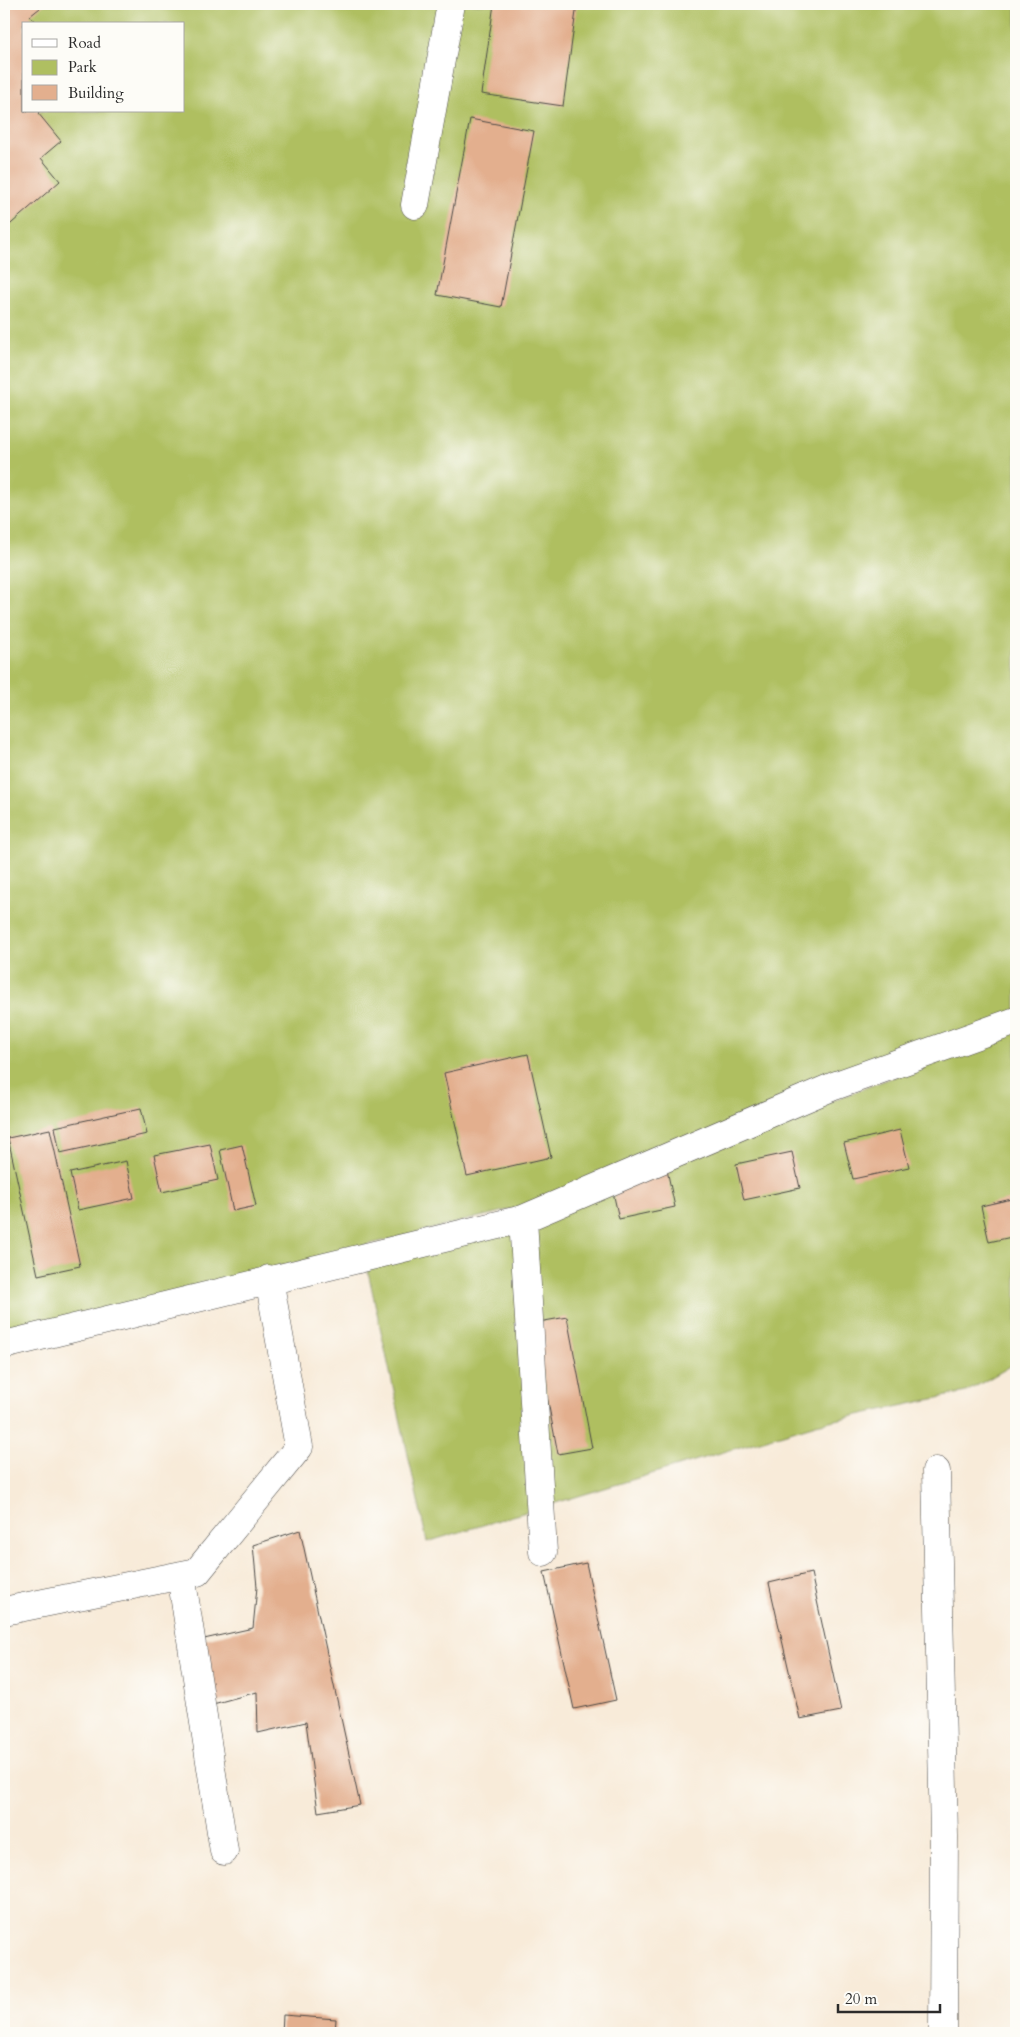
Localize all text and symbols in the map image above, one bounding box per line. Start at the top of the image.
legend [22,22,185,112]
text: Road [68,33,101,53]
text: Park [68,57,97,77]
text: Building [68,83,124,103]
scale bar [838,1982,940,2014]
text: 20 m [845,1989,877,2009]

